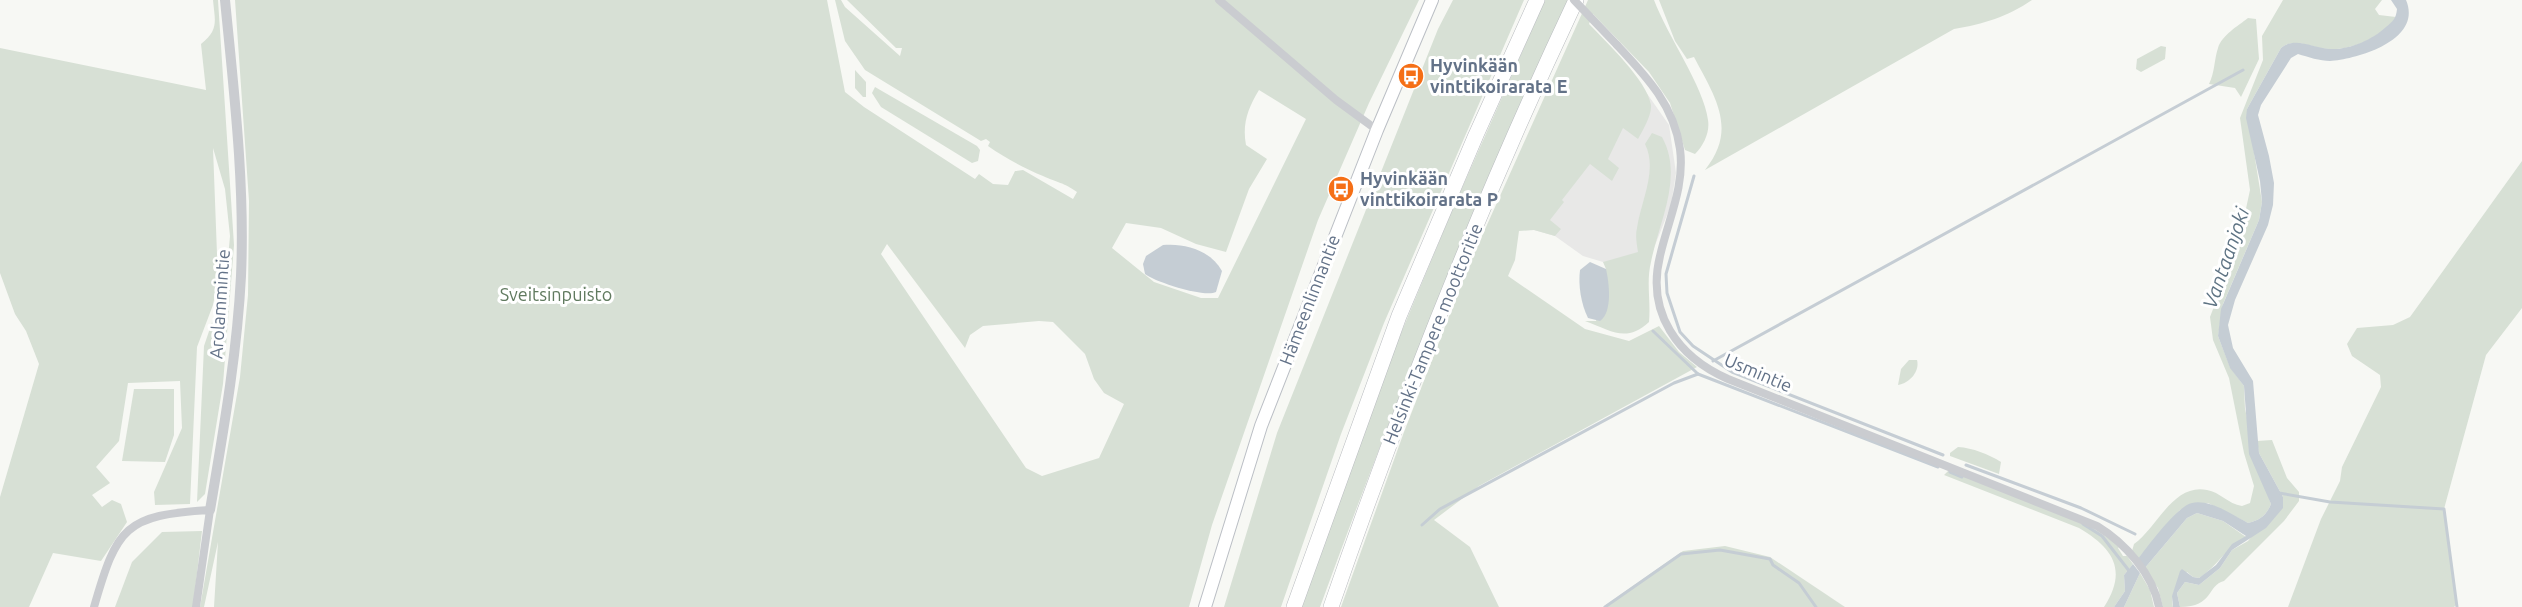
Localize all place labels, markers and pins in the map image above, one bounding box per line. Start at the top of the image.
place label: Hyvinkään vinttikoirarata E [1430,55,1568,96]
bus stop icon: Hyvinkään vinttikoirarata E [1396,61,1426,91]
place label: Hyvinkään vinttikoirarata P [1360,168,1498,209]
bus stop icon: Hyvinkään vinttikoirarata P [1326,174,1356,204]

